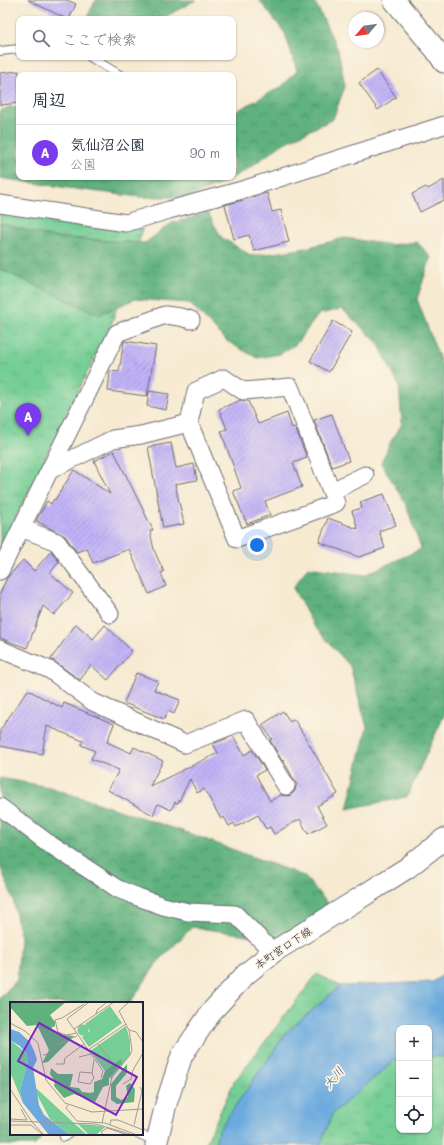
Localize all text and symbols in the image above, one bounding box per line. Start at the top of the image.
north arrow [348,12,384,48]
search box [16,16,236,60]
icon: search [30,27,52,49]
text: ここで検索 [62,29,137,49]
text: 周辺 [32,88,66,110]
text: 気仙沼公園 [70,134,145,154]
text: A [40,144,50,161]
text: 90 m [190,144,220,161]
text: 公園 [70,155,96,172]
pin: A [15,403,41,436]
your location [247,535,267,555]
street label: 本町宮口下線 [251,923,314,972]
inset map [10,1002,143,1135]
map controls [396,1025,432,1133]
button: + [396,1025,432,1061]
button: − [396,1061,432,1097]
water label: 大川 [319,1063,347,1092]
button: locate [396,1097,432,1133]

